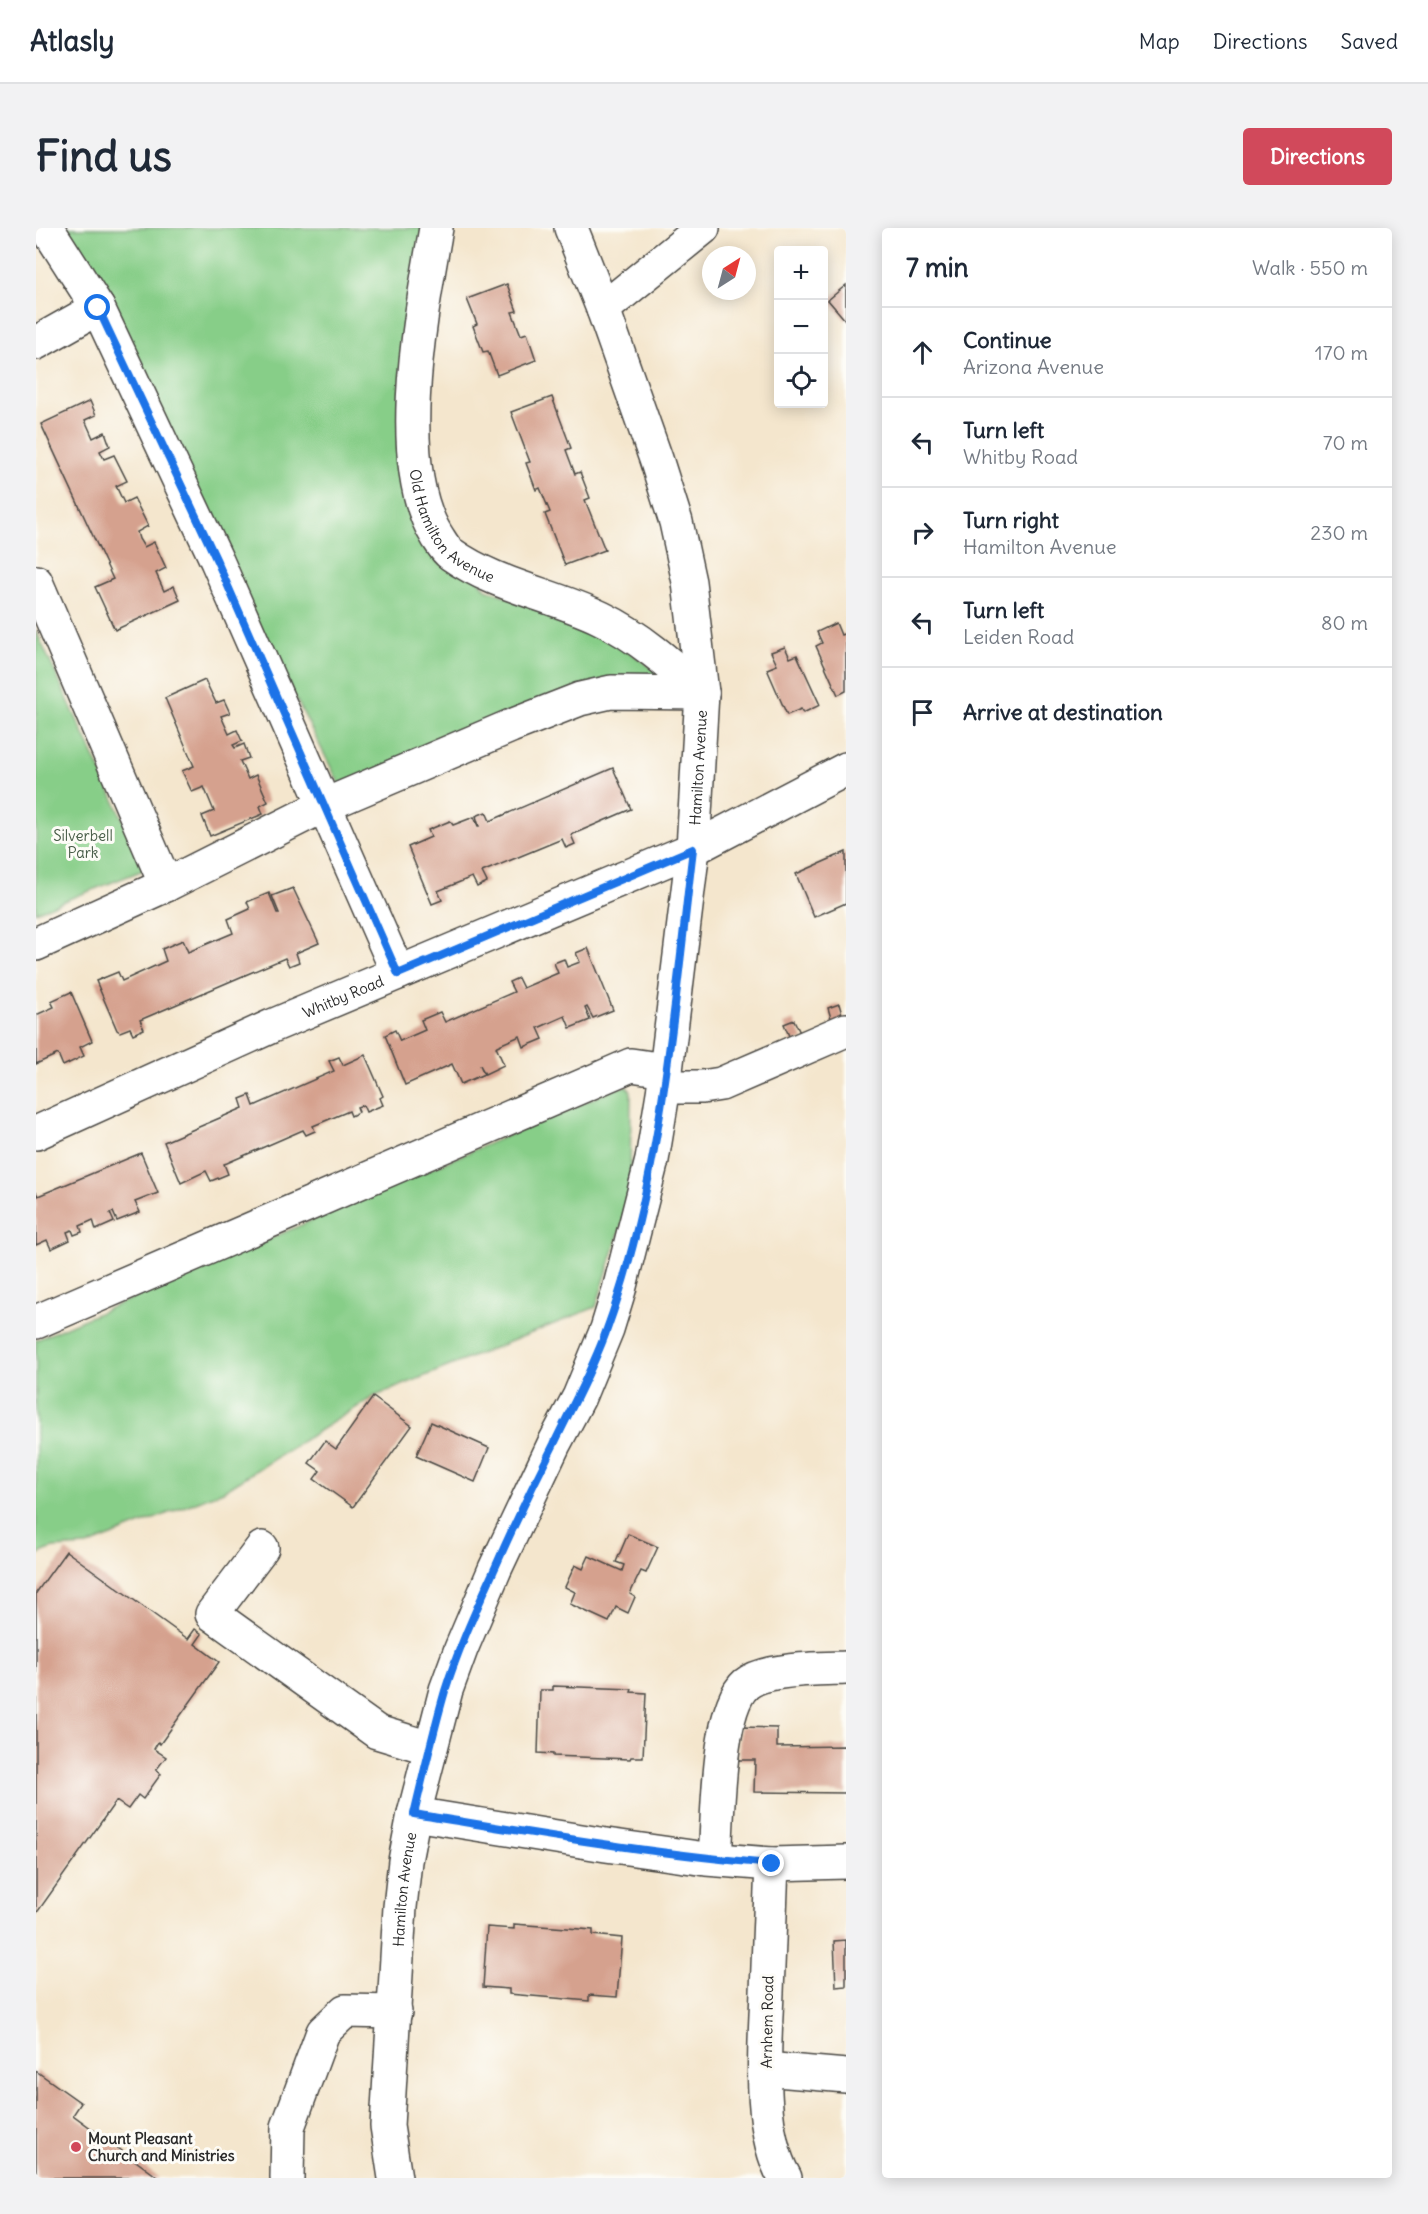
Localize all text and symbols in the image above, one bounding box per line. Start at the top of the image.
text: Atlasly [30,23,114,59]
text: Map [1139,28,1180,55]
text: Directions [1213,28,1307,55]
text: Saved [1340,28,1398,55]
button: Directions [1243,128,1392,185]
text: Find us [36,130,172,182]
north arrow [702,246,756,300]
map controls [774,246,828,408]
button: + [774,246,828,300]
text: 7 min [906,251,969,284]
text: Walk · 550 m [1252,255,1368,280]
route start [84,294,110,320]
button: − [774,300,828,354]
text: Continue [963,326,1052,354]
icon: ahead [906,336,939,369]
text: 170 m [1315,340,1368,365]
button: locate [774,354,828,408]
text: Arizona Avenue [963,354,1104,379]
text: Turn left [963,416,1044,444]
icon: left [906,426,939,459]
text: 70 m [1323,430,1368,455]
text: Whitby Road [963,444,1078,469]
street label: Old Hamilton Avenue [406,468,498,586]
text: Turn right [963,506,1059,534]
icon: right [906,516,939,549]
text: 230 m [1310,520,1368,545]
text: Hamilton Avenue [963,534,1117,559]
text: Turn left [963,596,1044,624]
icon: left [906,606,939,639]
text: 80 m [1321,610,1368,635]
text: Leiden Road [963,624,1074,649]
icon: arrive [906,696,939,729]
text: Arrive at destination [963,698,1163,726]
street label: Hamilton Avenue [685,709,711,826]
park label: Silverbell Park [53,826,113,862]
street label: Whitby Road [299,971,386,1022]
street label: Hamilton Avenue [388,1830,420,1947]
route end [758,1850,784,1876]
street label: Arnhem Road [757,1975,777,2069]
place label: Mount Pleasant Church and Ministries [88,2129,235,2165]
marker: Mount Pleasant Church and Ministries [69,2140,83,2154]

